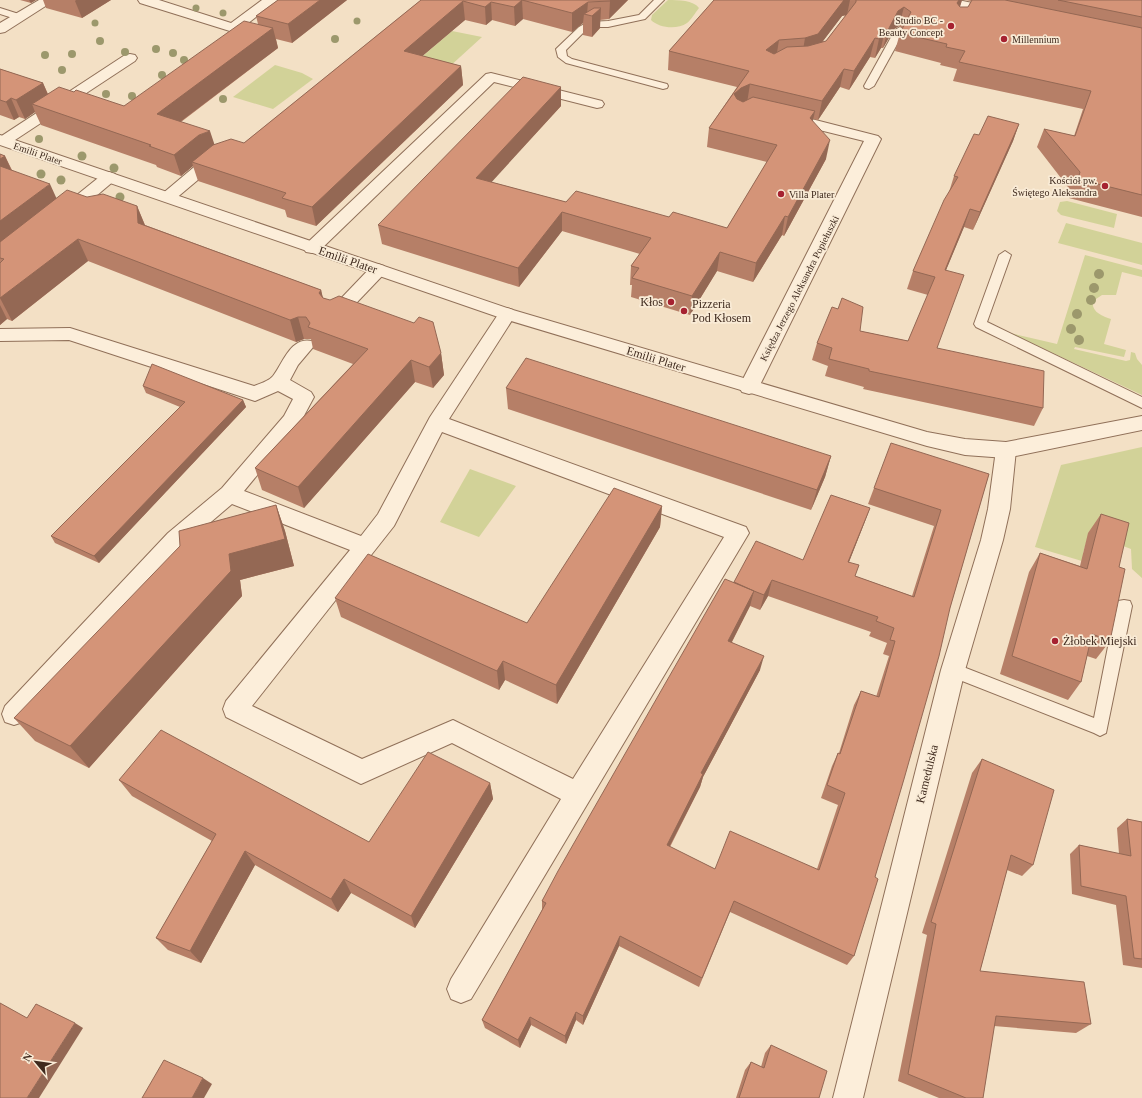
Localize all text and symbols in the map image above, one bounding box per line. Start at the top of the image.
place label: Studio BC - Beauty Concept [879,15,943,38]
marker: Studio BC - Beauty Concept [946,21,956,31]
marker: Millennium [999,34,1009,44]
place label: Millennium [1012,34,1059,45]
street label: Emilii Plater [12,140,64,167]
place label: Kościół pw. Świętego Aleksandra [1012,175,1098,198]
marker: Kościół pw. Świętego Aleksandra [1100,181,1110,191]
marker: Villa Plater [776,189,786,199]
place label: Villa Plater [789,189,835,200]
street label: Księdza Jerzego Aleksandra Popiełuszki [758,213,841,363]
street label: Emilii Plater [317,243,379,277]
place label: Kłos [640,295,663,309]
marker: Kłos [666,297,676,307]
place label: Pizzeria Pod Kłosem [692,297,752,325]
marker: Pizzeria Pod Kłosem [679,306,689,316]
street label: Emilii Plater [625,343,687,375]
place label: Żłobek Miejski [1063,634,1137,648]
marker: Żłobek Miejski [1050,636,1060,646]
street label: Kamedulska [913,743,941,805]
north arrow [16,1042,56,1082]
text: N [20,1051,34,1064]

